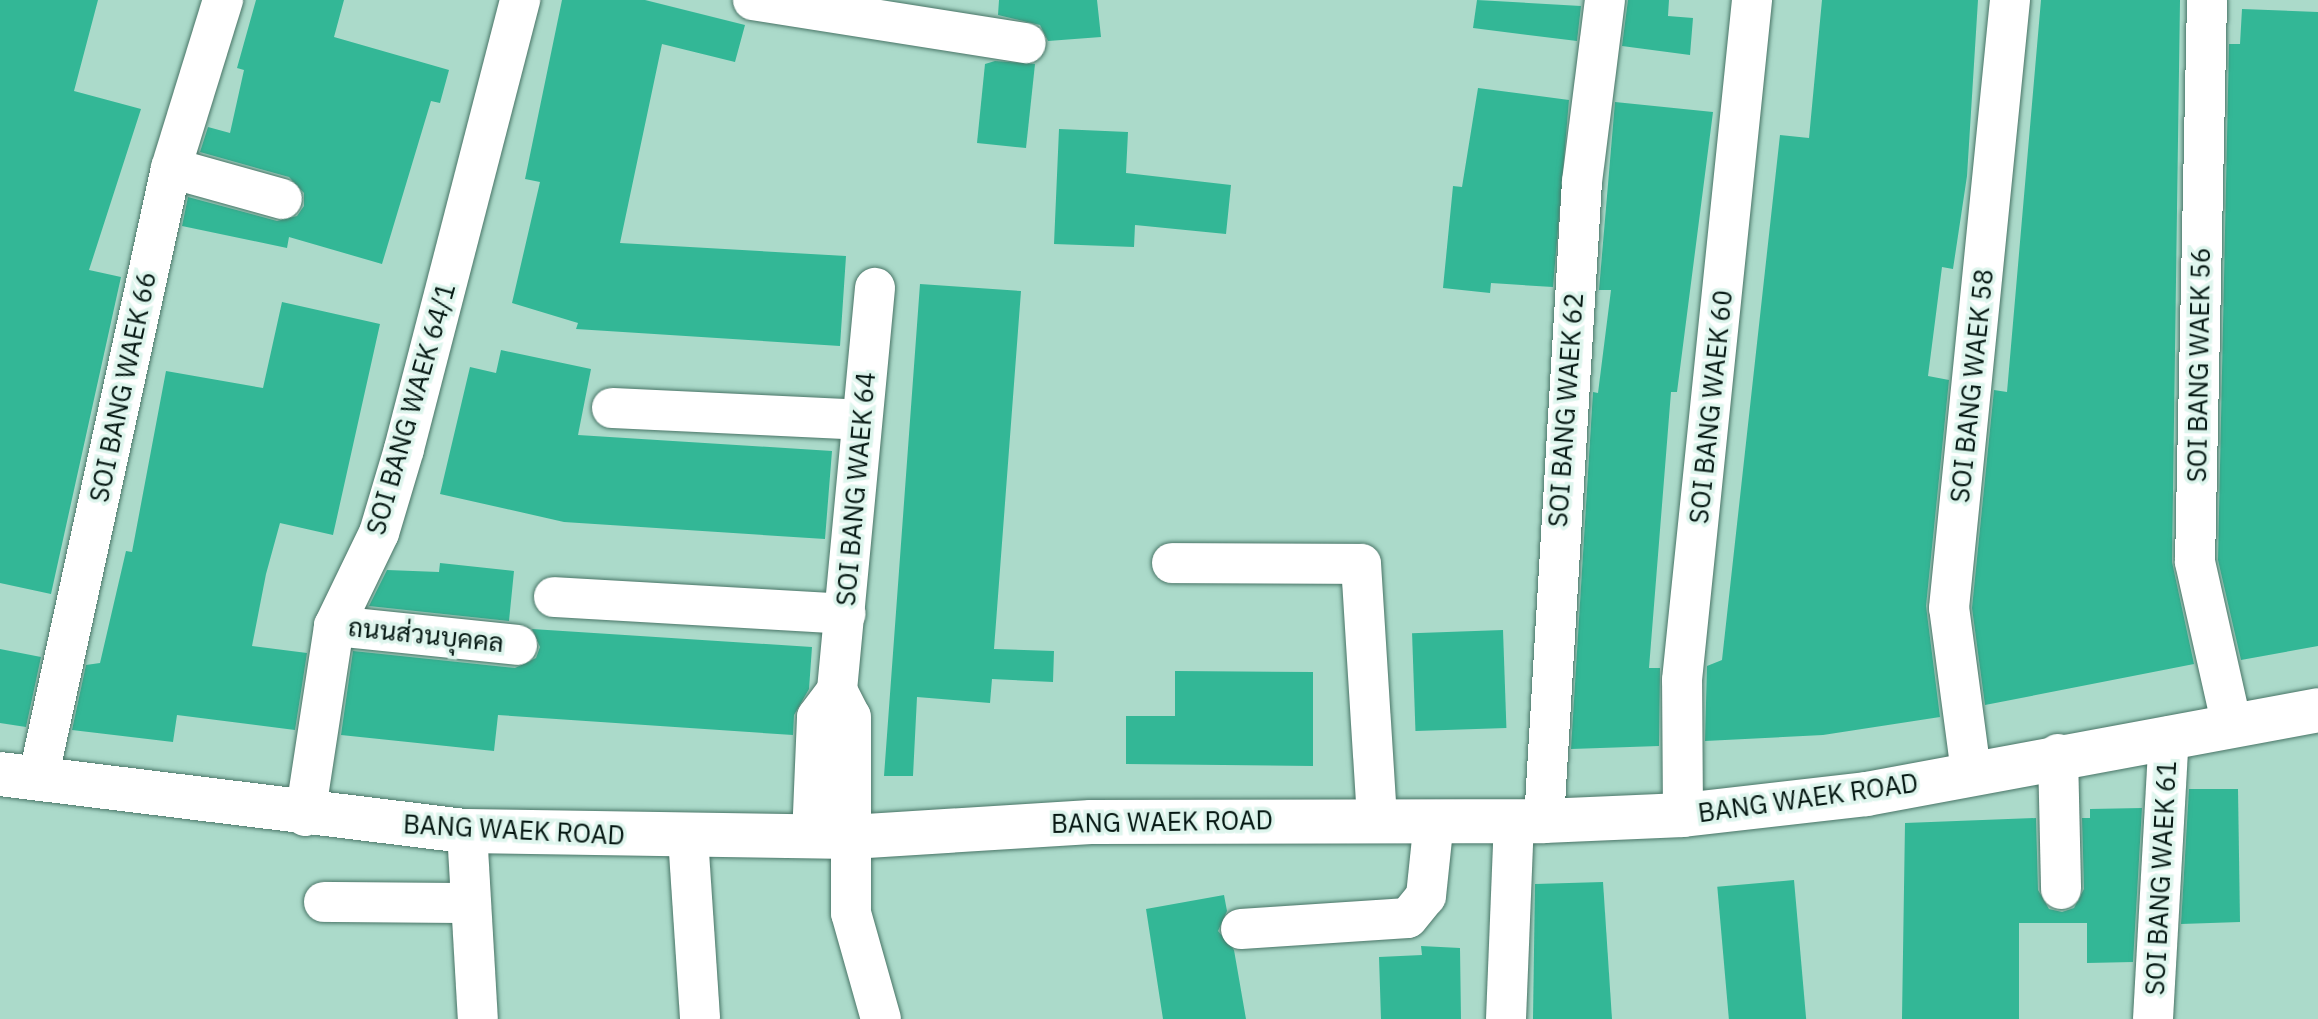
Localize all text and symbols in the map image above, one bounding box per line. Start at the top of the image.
street label: SOI BANG WAEK 56 [2181,247,2217,483]
street label: SOI BANG WAEK 58 [1944,268,2000,504]
street label: SOI BANG WAEK 66 [83,269,163,505]
street label: SOI BANG WAEK 64/1 [360,280,462,538]
street label: SOI BANG WAEK 60 [1683,289,1739,525]
street label: SOI BANG WAEK 62 [1542,292,1590,528]
street label: SOI BANG WAEK 64 [830,371,882,607]
street label: ถนนส่วนบุคคล [347,611,505,659]
street label: SOI BANG WAEK 61 [2139,760,2183,996]
street label: BANG WAEK ROAD [1696,767,1920,829]
street label: BANG WAEK ROAD [1051,804,1273,840]
street label: BANG WAEK ROAD [402,809,626,851]

